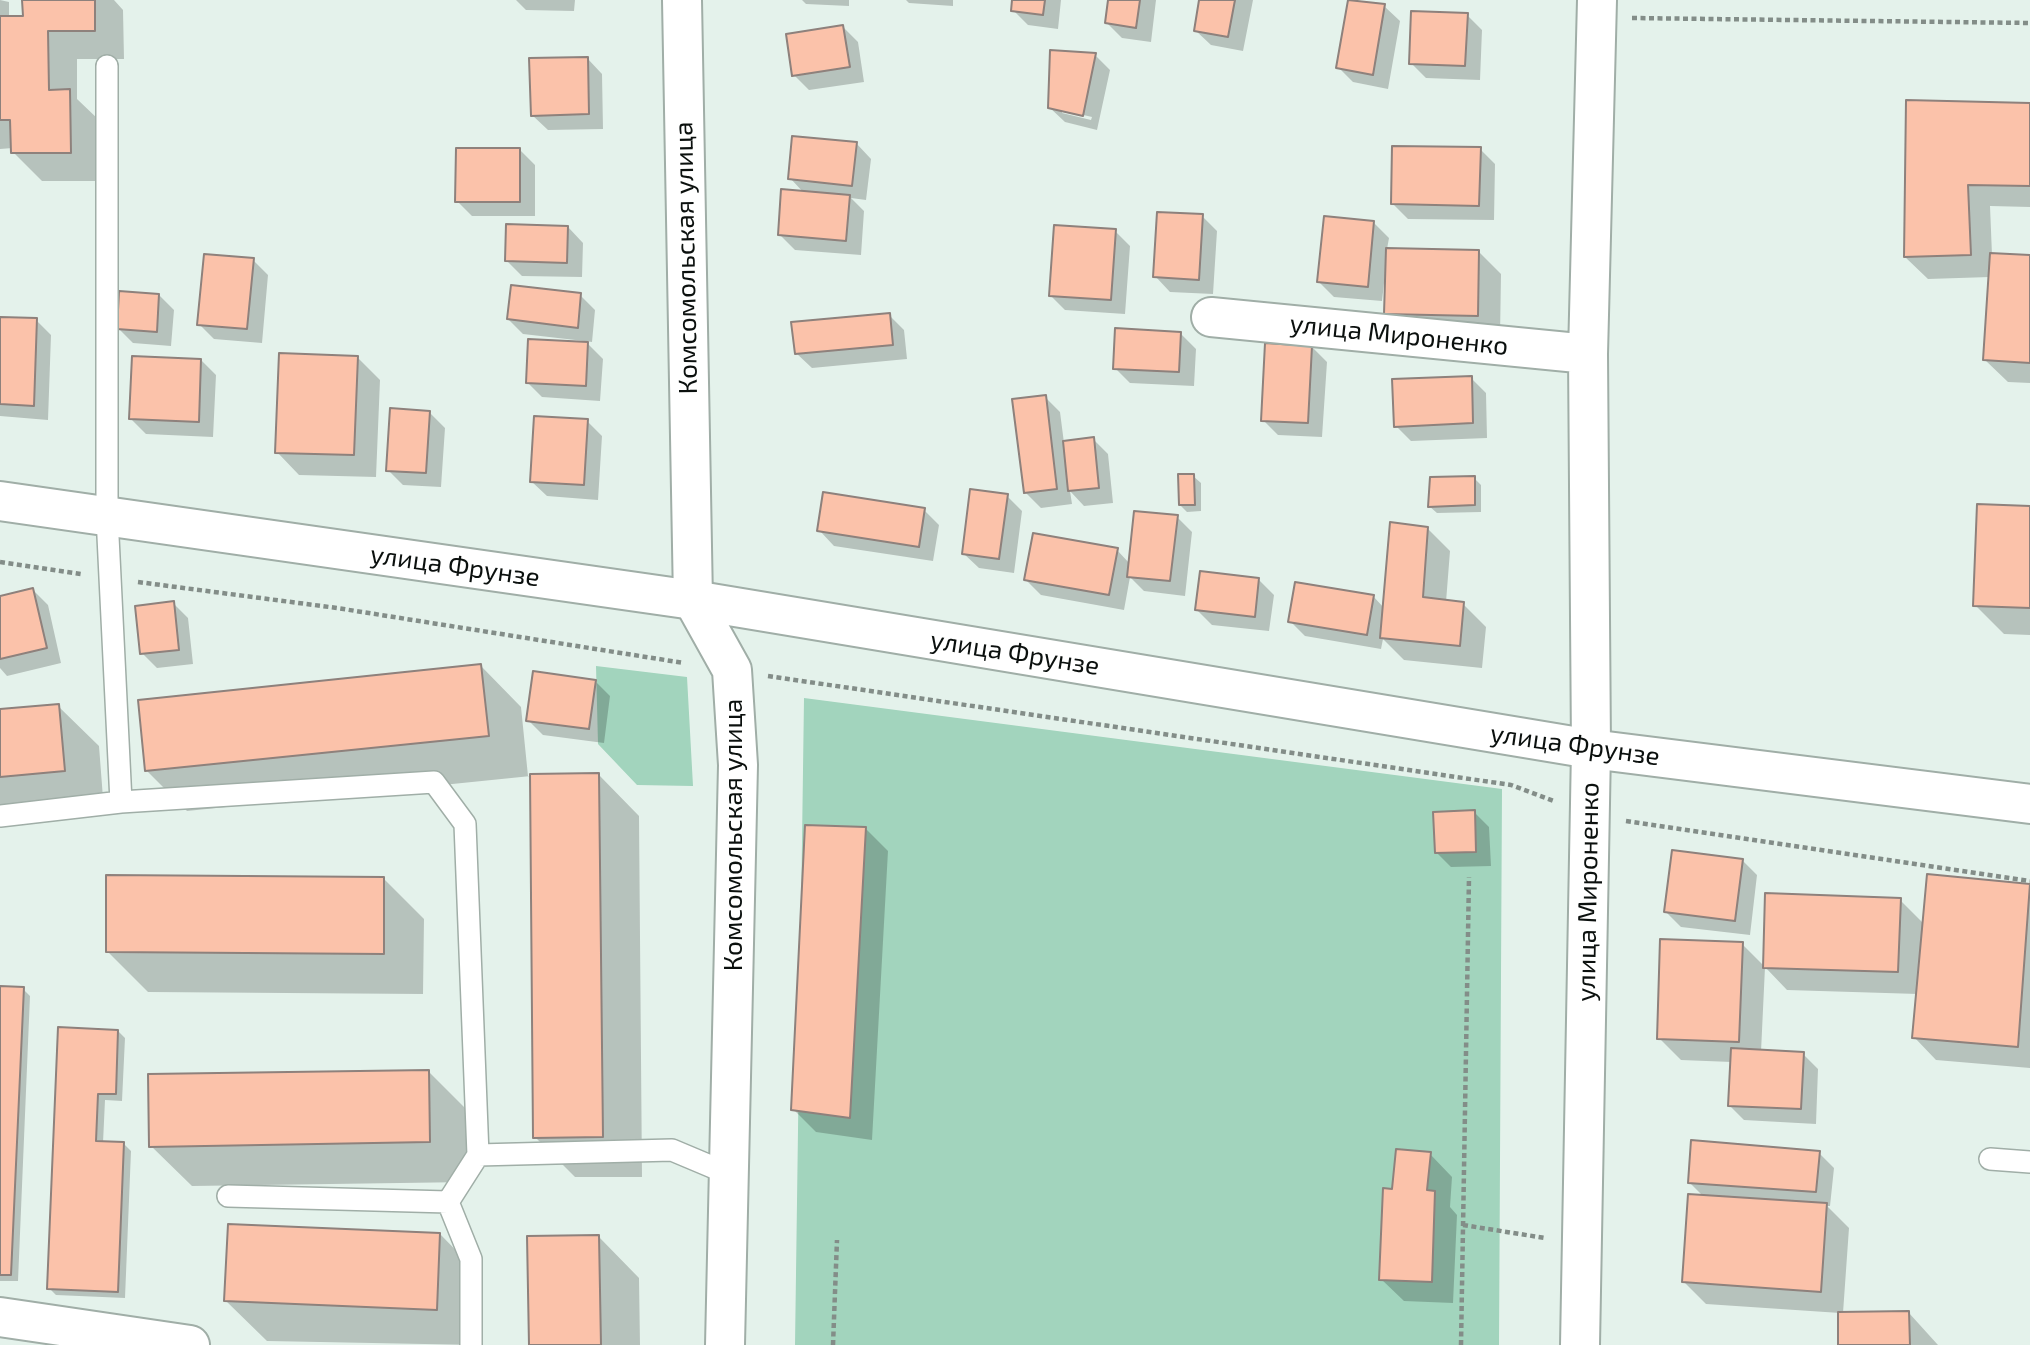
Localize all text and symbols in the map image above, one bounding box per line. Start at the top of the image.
street label: Комсомольская улица [668,121,704,395]
street label: улица Мироненко [1288,308,1510,362]
street label: улица Фрунзе [368,539,542,593]
street label: улица Фрунзе [928,624,1102,682]
street label: Комсомольская улица [717,699,749,971]
street label: улица Фрунзе [1488,718,1662,772]
street label: улица Мироненко [1570,782,1606,1002]

